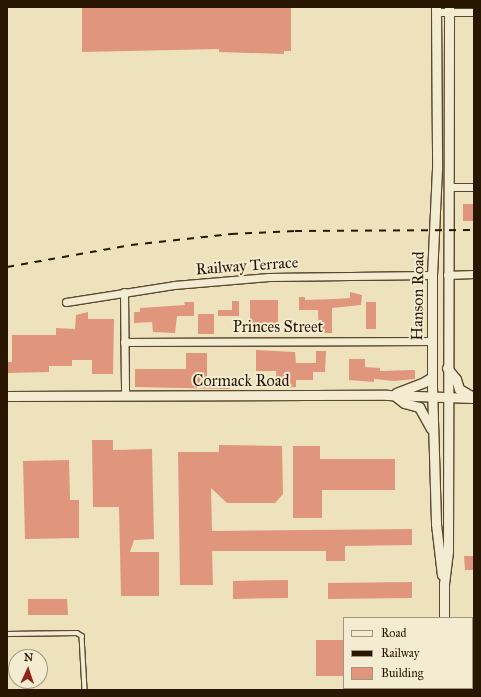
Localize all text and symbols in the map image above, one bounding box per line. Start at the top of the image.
street label: Hanson Road [408,251,428,341]
street label: Railway Terrace [195,253,299,279]
street label: Princes Street [233,317,323,337]
street label: Cormack Road [193,371,289,391]
legend [343,617,473,689]
text: Road [381,626,407,640]
text: Railway [381,646,419,660]
north arrow [8,649,48,689]
text: N [24,651,34,664]
text: Building [381,666,423,680]

